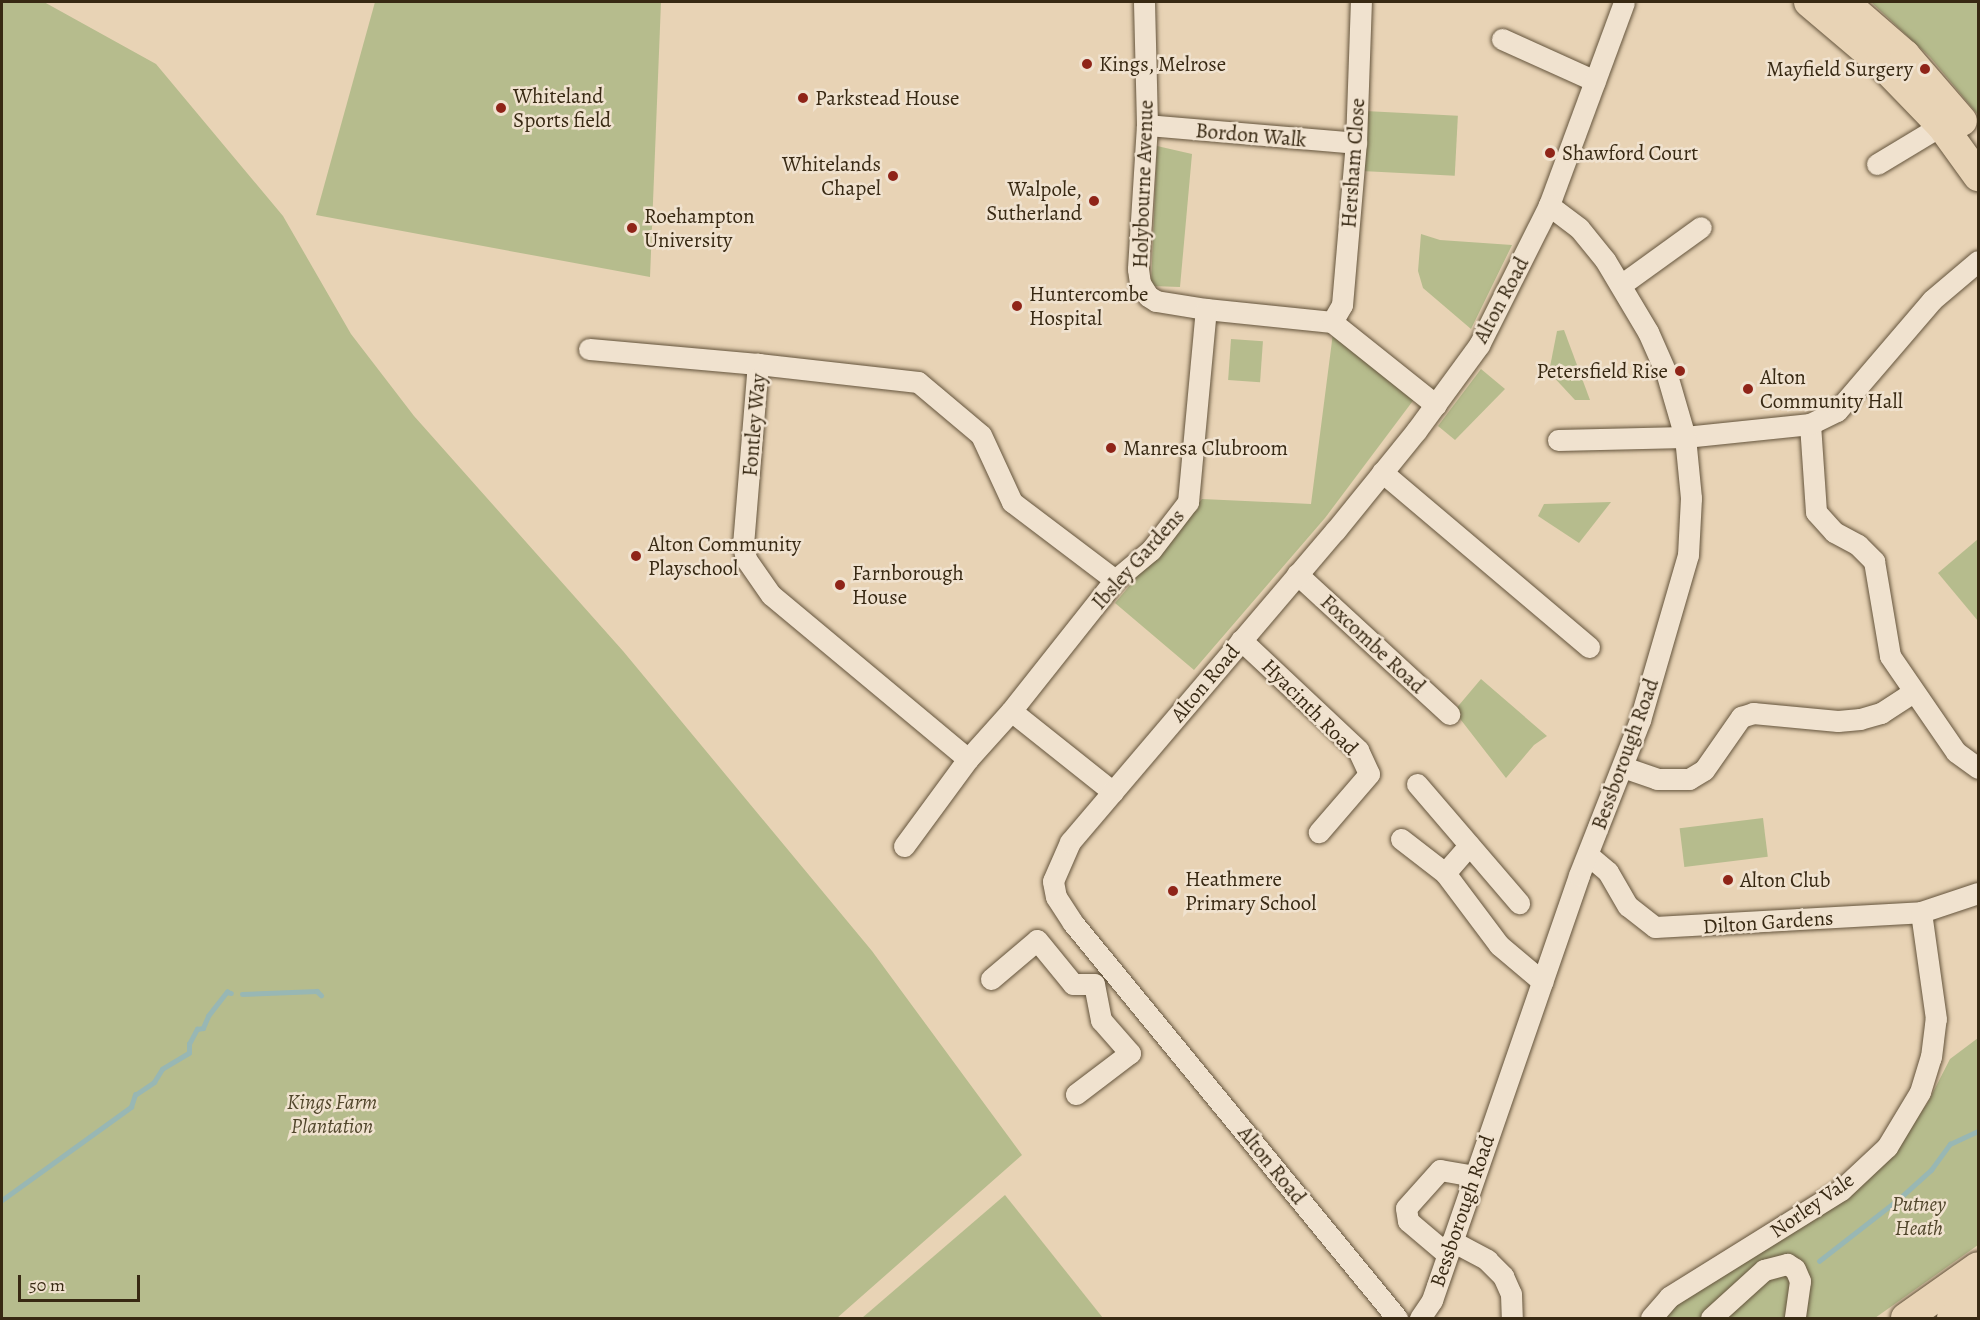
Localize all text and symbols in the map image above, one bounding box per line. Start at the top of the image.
place label: Kings, Melrose [1099,51,1227,77]
place label: Mayfield Surgery [1766,56,1913,82]
marker: Kings, Melrose [1080,57,1094,71]
marker: Mayfield Surgery [1918,62,1932,76]
place label: Whiteland Sports field [513,83,611,133]
place label: Parkstead House [815,85,960,111]
marker: Parkstead House [796,91,810,105]
street label: Hersham Close [1336,97,1370,229]
street label: Holybourne Avenue [1127,99,1159,269]
marker: Whiteland Sports field [494,101,508,115]
street label: Bordon Walk [1194,118,1308,152]
place label: Shawford Court [1562,140,1698,166]
marker: Shawford Court [1543,146,1557,160]
place label: Whitelands Chapel [782,151,881,201]
marker: Whitelands Chapel [886,169,900,183]
place label: Walpole, Sutherland [986,176,1082,226]
marker: Walpole, Sutherland [1087,194,1101,208]
place label: Roehampton University [644,203,755,253]
marker: Roehampton University [625,221,639,235]
street label: Alton Road [1468,253,1534,347]
place label: Huntercombe Hospital [1029,281,1148,331]
marker: Huntercombe Hospital [1010,299,1024,313]
place label: Petersfield Rise [1536,358,1668,384]
marker: Petersfield Rise [1673,364,1687,378]
place label: Alton Community Hall [1760,364,1903,414]
street label: Fontley Way [737,372,771,478]
marker: Alton Community Hall [1741,382,1755,396]
place label: Manresa Clubroom [1123,435,1288,461]
marker: Manresa Clubroom [1104,441,1118,455]
street label: Ibsley Gardens [1086,503,1190,615]
place label: Alton Community Playschool [648,531,801,581]
marker: Alton Community Playschool [629,549,643,563]
place label: Farnborough House [852,560,964,610]
marker: Farnborough House [833,578,847,592]
street label: Foxcombe Road [1315,589,1431,699]
street label: Alton Road [1165,639,1245,727]
street label: Hyacinth Road [1256,653,1364,761]
street label: Bessborough Road [1586,675,1664,833]
place label: Heathmere Primary School [1185,866,1316,916]
place label: Alton Club [1740,867,1830,893]
marker: Alton Club [1721,873,1735,887]
marker: Heathmere Primary School [1166,884,1180,898]
street label: Dilton Gardens [1702,905,1834,939]
park label: Kings Farm Plantation [287,1089,377,1139]
street label: Alton Road [1233,1121,1311,1209]
street label: Bessborough Road [1424,1132,1500,1290]
street label: Norley Vale [1765,1167,1859,1243]
park label: Putney Heath [1892,1191,1946,1241]
scale bar [21,1263,142,1301]
text: 50 m [29,1273,65,1297]

